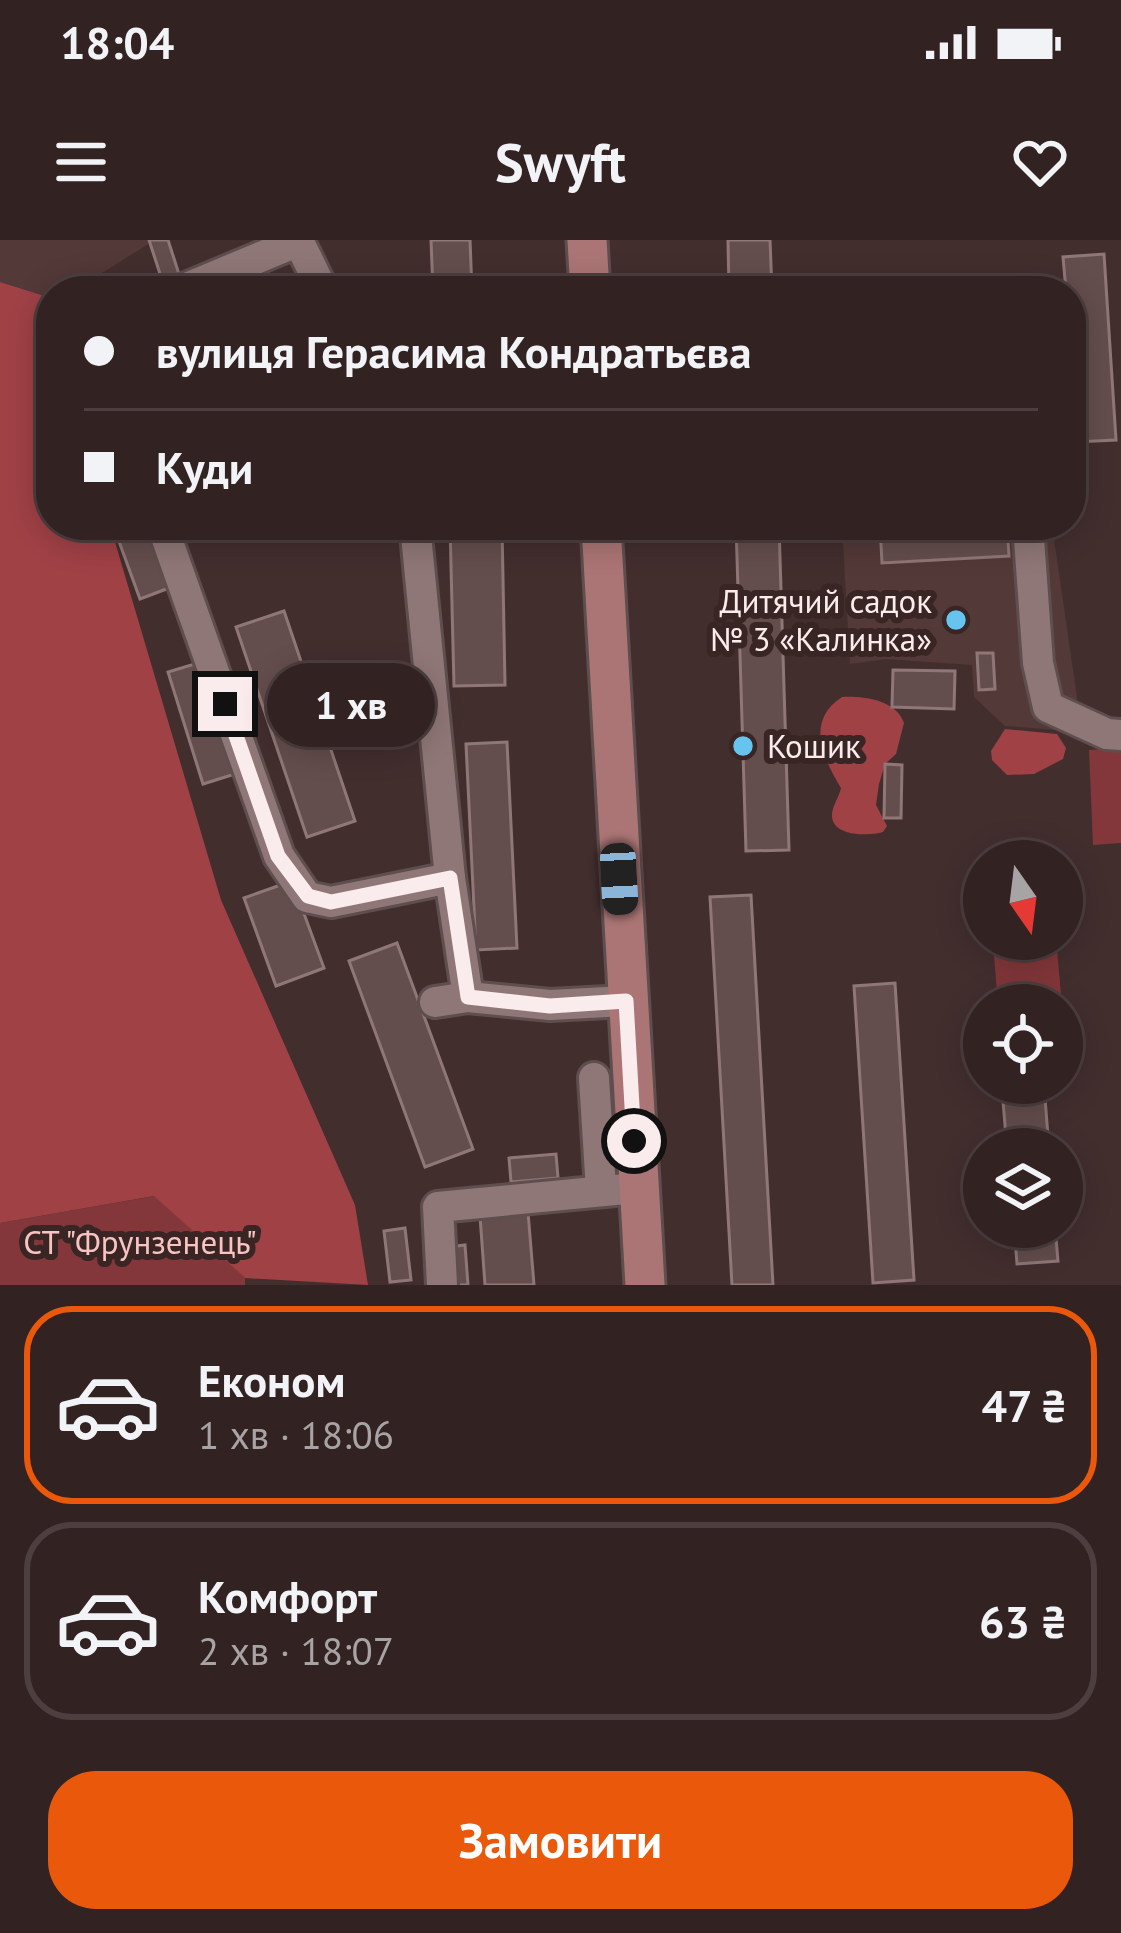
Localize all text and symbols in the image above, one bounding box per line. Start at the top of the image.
text: 18:04 [60,13,174,71]
text: Swyft [495,127,626,197]
icon: menu [48,129,114,195]
icon: heart [1007,129,1073,195]
text: вулиця Герасима Кондратьєва [156,322,752,380]
text: Куди [156,438,253,496]
place label: Дитячий садок № 3 «Калинка» [710,579,932,660]
marker: Дитячий садок № 3 «Калинка» [943,607,969,633]
callout: 1 хв [267,662,435,746]
route end [198,677,252,731]
text: 1 хв [315,679,387,730]
place label: Кошик [767,724,861,767]
marker: Кошик [730,733,756,759]
north arrow [963,840,1083,960]
map controls [963,840,1083,1248]
car [599,842,639,916]
button: locate [963,984,1083,1104]
route start [607,1114,661,1168]
button: layers [963,1128,1083,1248]
park label: СТ "Фрунзенець" [23,1220,257,1263]
icon: car [54,1351,162,1459]
text: Економ [198,1351,345,1409]
text: 47 ₴ [981,1376,1067,1434]
text: 1 хв · 18:06 [198,1409,394,1460]
icon: car [54,1567,162,1675]
text: Комфорт [198,1567,377,1625]
text: 63 ₴ [979,1592,1067,1650]
text: 2 хв · 18:07 [198,1625,394,1676]
button: Замовити [48,1771,1073,1909]

